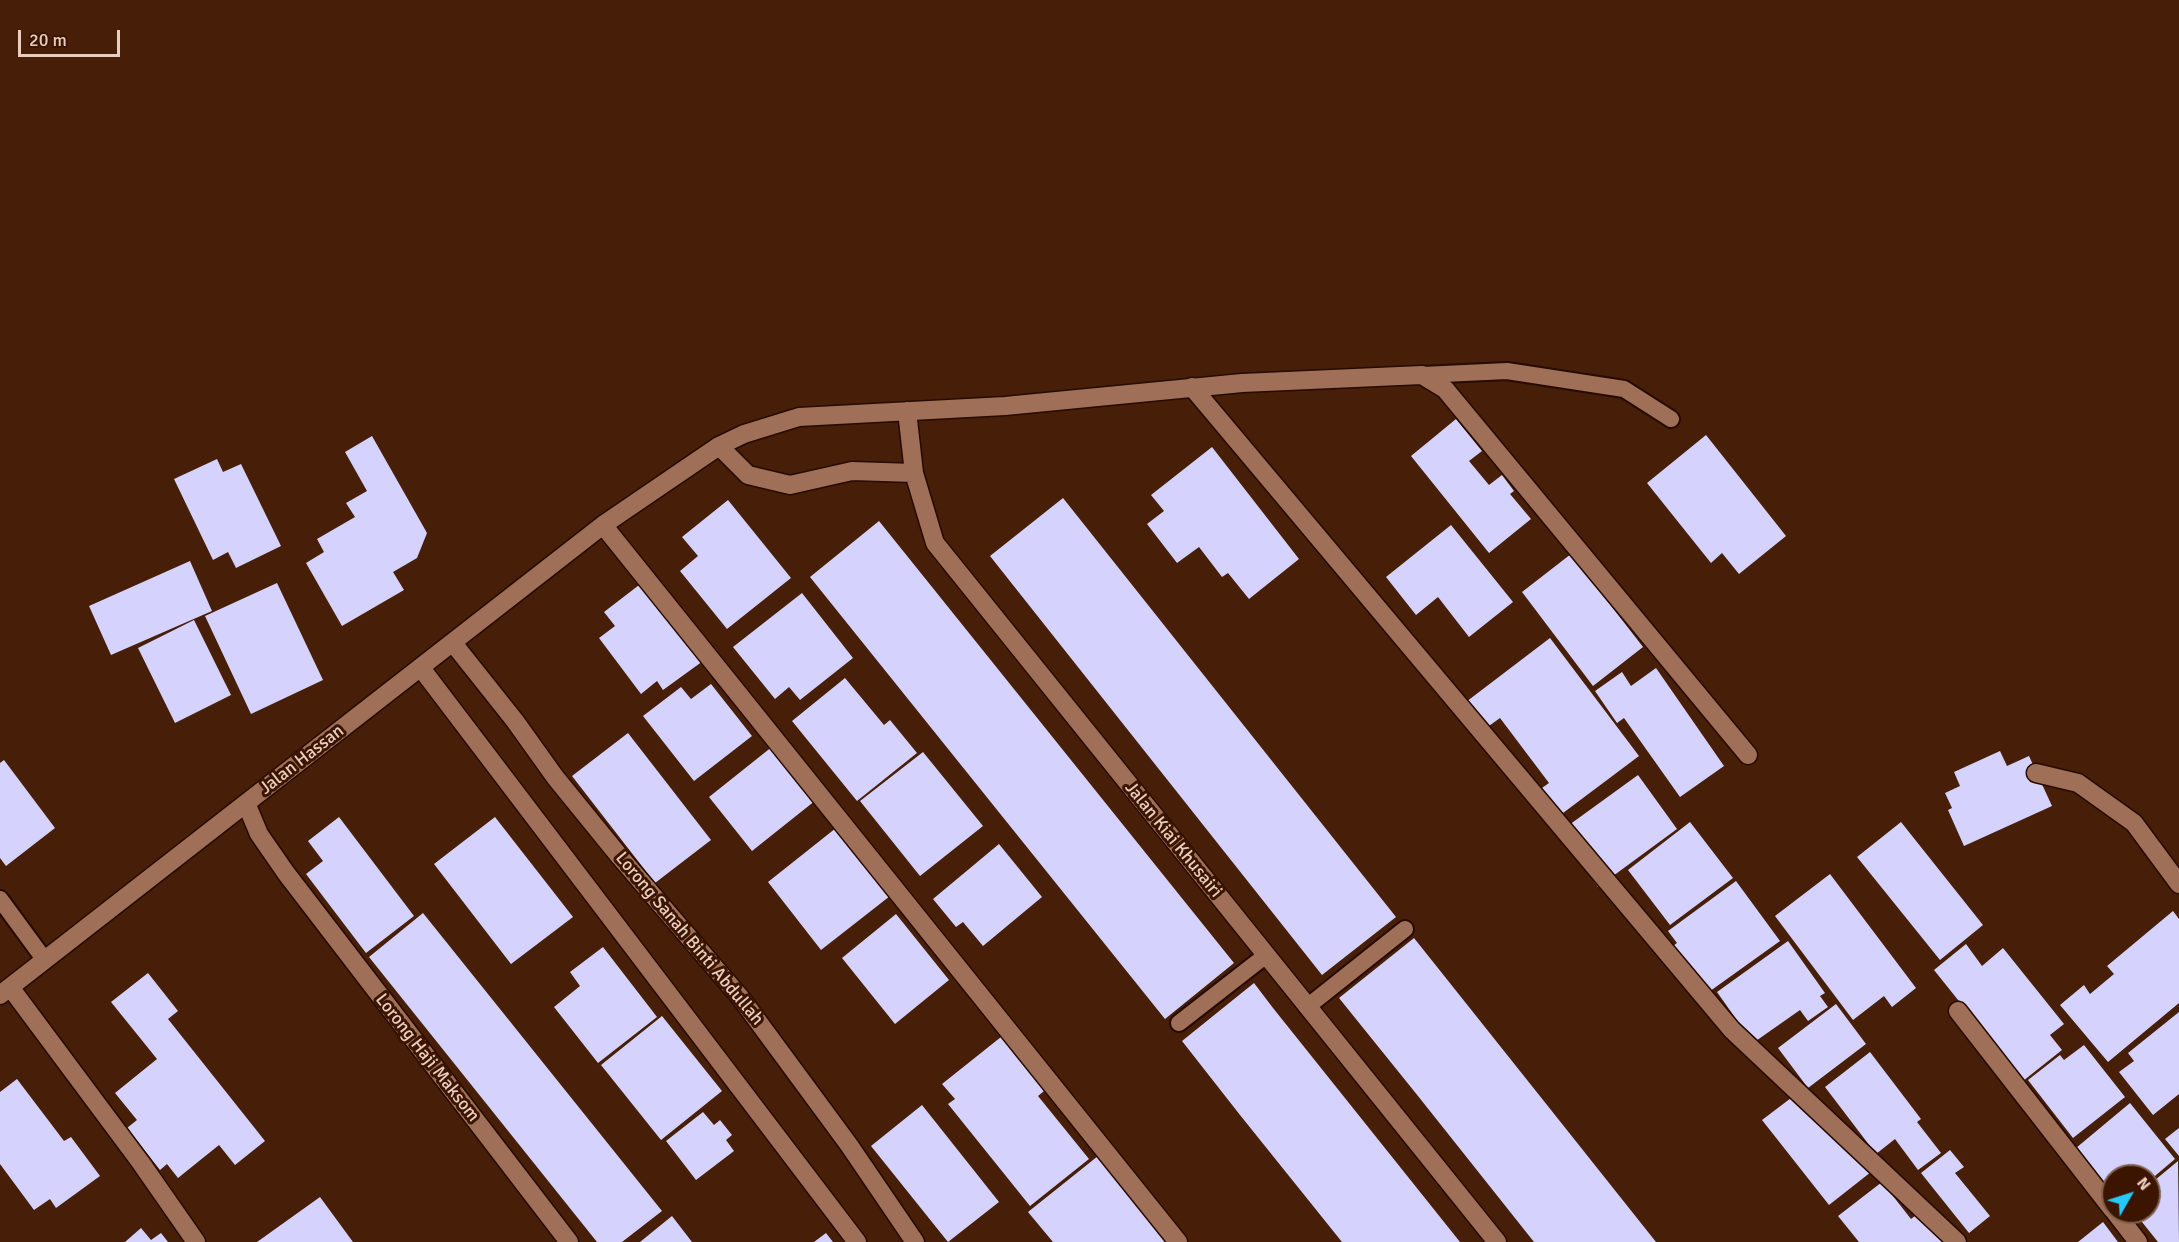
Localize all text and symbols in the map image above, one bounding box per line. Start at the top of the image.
scale bar [21,18,123,56]
text: 20 m [29,29,67,51]
street label: Jalan Hassan [256,720,348,800]
street label: Jalan Kiai Khusairi [1120,778,1226,902]
street label: Lorong Sanah Binti Abdullah [610,848,768,1030]
street label: Lorong Haji Maksom [370,990,484,1126]
north arrow [2101,1164,2161,1224]
text: N [2132,1173,2155,1195]

